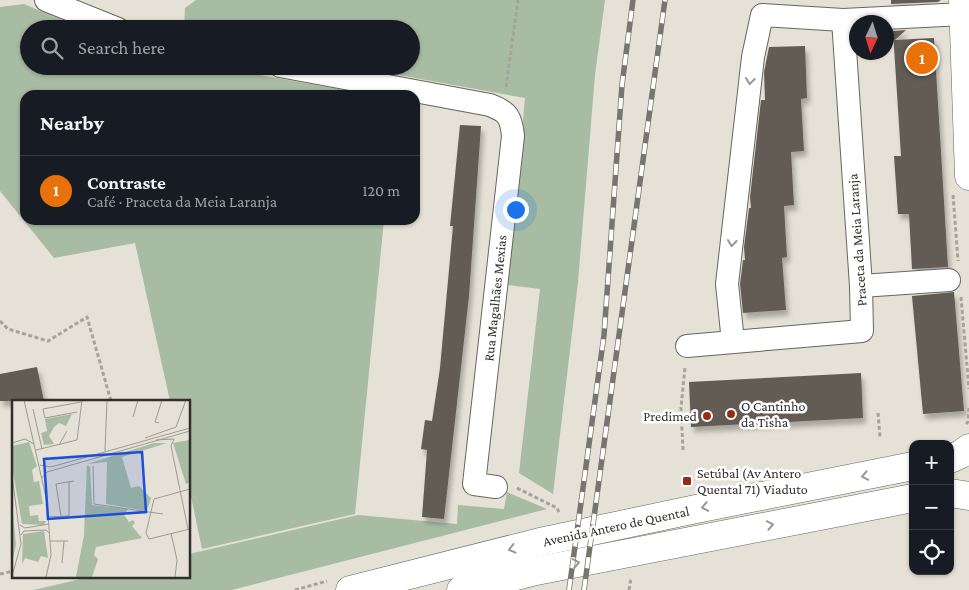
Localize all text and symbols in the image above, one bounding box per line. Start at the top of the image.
north arrow [849,15,894,60]
search box [20,20,420,75]
icon: search [38,34,66,62]
text: Search here [78,37,165,58]
pin: 1 [906,39,938,77]
one-way arrow [745,77,756,85]
text: Nearby [40,111,104,135]
text: Contraste [87,172,166,193]
street label: Praceta da Meia Laranja [844,173,871,307]
text: 1 [53,182,59,199]
text: 120 m [362,182,400,199]
text: Café · Praceta da Meia Laranja [87,193,277,210]
your location [503,197,529,223]
street label: Rua Magalhães Mexias [480,234,510,362]
one-way arrow [727,239,738,247]
place label: O Cantinho da Tisha [741,398,806,430]
inset map [12,400,190,578]
place label: Predimed [643,408,698,424]
marker: O Cantinho da Tisha [725,408,737,420]
marker: Predimed [701,410,713,422]
map controls [909,440,954,575]
button: + [909,440,954,485]
place label: Setúbal (Av Antero Quental 71) Viaduto [697,465,808,498]
one-way arrow [860,470,869,480]
marker: Setúbal (Av Antero Quental 71) Viaduto [681,475,693,487]
button: − [909,485,954,530]
one-way arrow [701,501,710,512]
street label: Avenida Antero de Quental [541,503,691,549]
one-way arrow [766,521,775,531]
button: locate [909,530,954,575]
one-way arrow [508,543,517,554]
one-way arrow [572,558,581,569]

